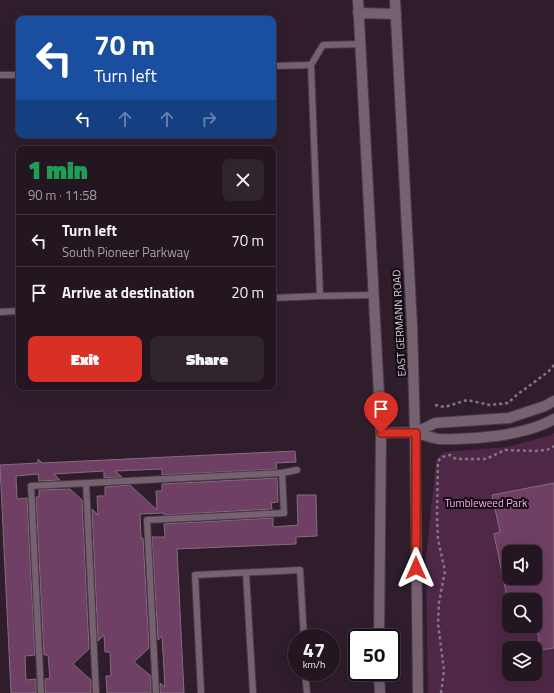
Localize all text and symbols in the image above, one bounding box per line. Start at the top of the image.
text: 70 m [94,23,155,66]
icon: left [28,32,80,84]
text: Turn left [94,62,157,89]
icon: left [72,108,94,130]
icon: ahead [114,108,136,130]
icon: ahead [156,108,178,130]
icon: right [198,108,220,130]
text: 1 min [28,152,88,188]
button: close [222,159,264,201]
text: 90 m · 11:58 [28,185,97,205]
text: Turn left [62,219,117,242]
text: 70 m [231,229,264,252]
icon: left [28,230,50,252]
text: South Pioneer Parkway [62,242,190,262]
street label: EAST GERMANN ROAD [388,269,410,377]
text: Arrive at destination [62,281,195,304]
text: 20 m [231,281,264,304]
icon: arrive [28,282,50,304]
button: Exit [28,336,142,382]
button: Share [150,336,264,382]
pin [364,392,398,433]
icon: arrive [370,398,392,420]
park label: Tumbleweed Park [445,495,528,511]
map controls [502,545,542,681]
button: sound [502,545,542,585]
position arrow [395,547,437,589]
button: search [502,593,542,633]
speed limit sign: 50 [348,629,400,681]
text: 47 [303,634,325,665]
button: layers [502,641,542,681]
text: km/h [303,657,325,672]

